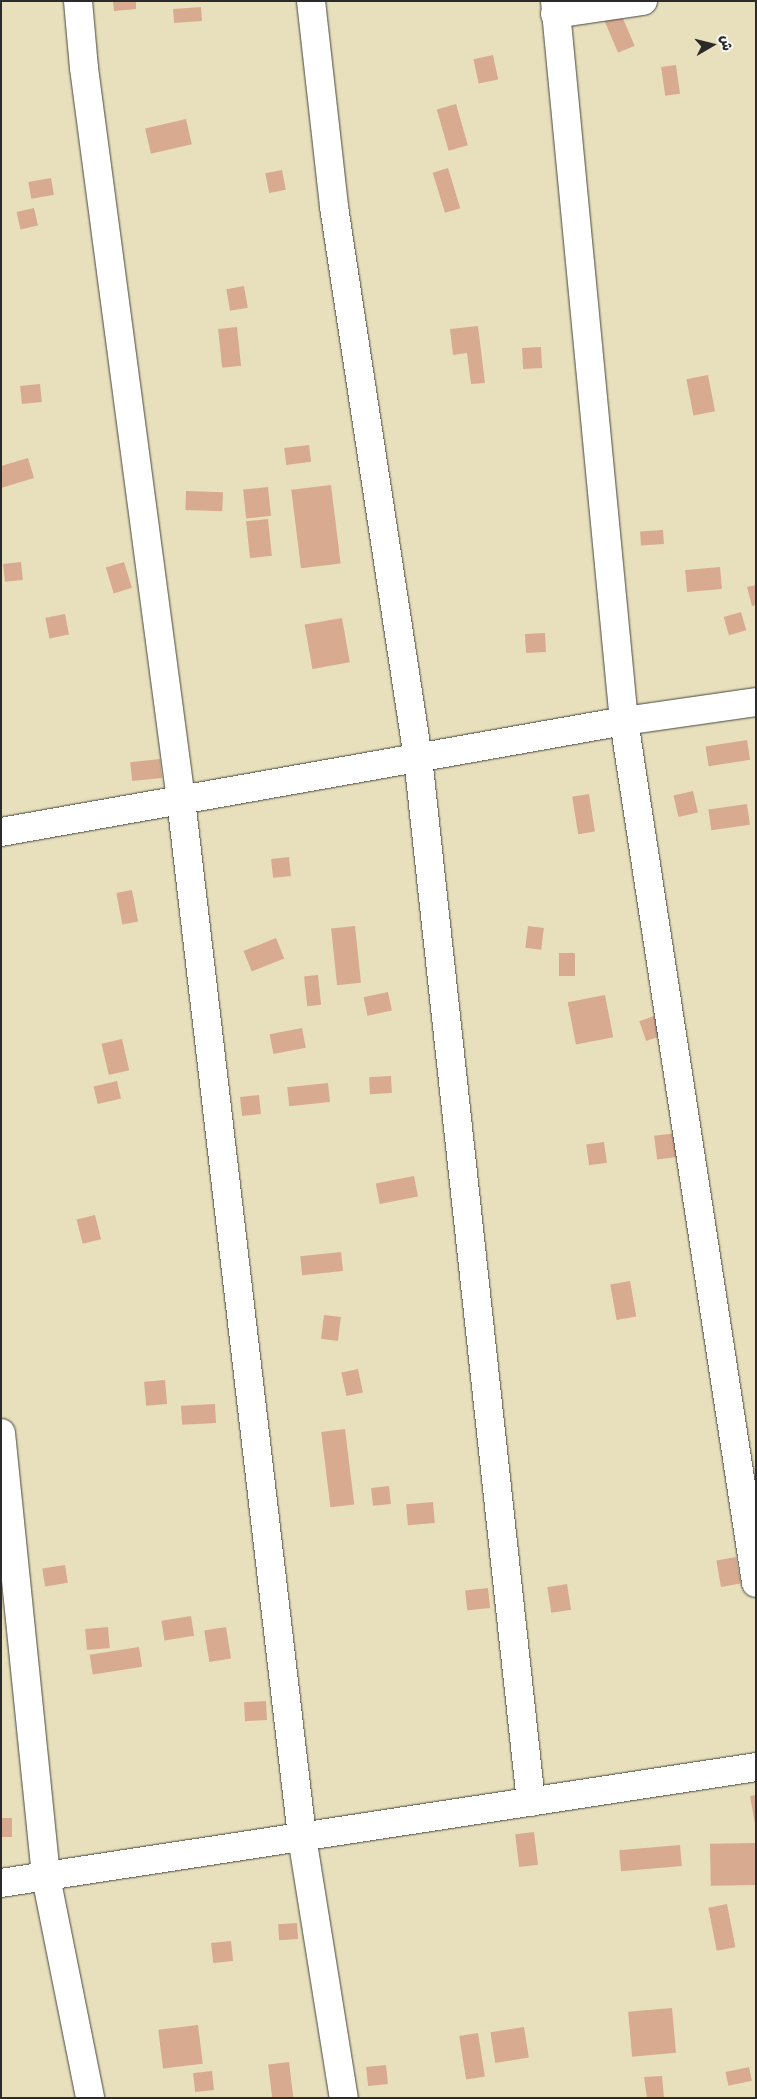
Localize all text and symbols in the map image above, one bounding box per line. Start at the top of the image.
north arrow [687,20,737,70]
text: ش [717,34,737,52]

